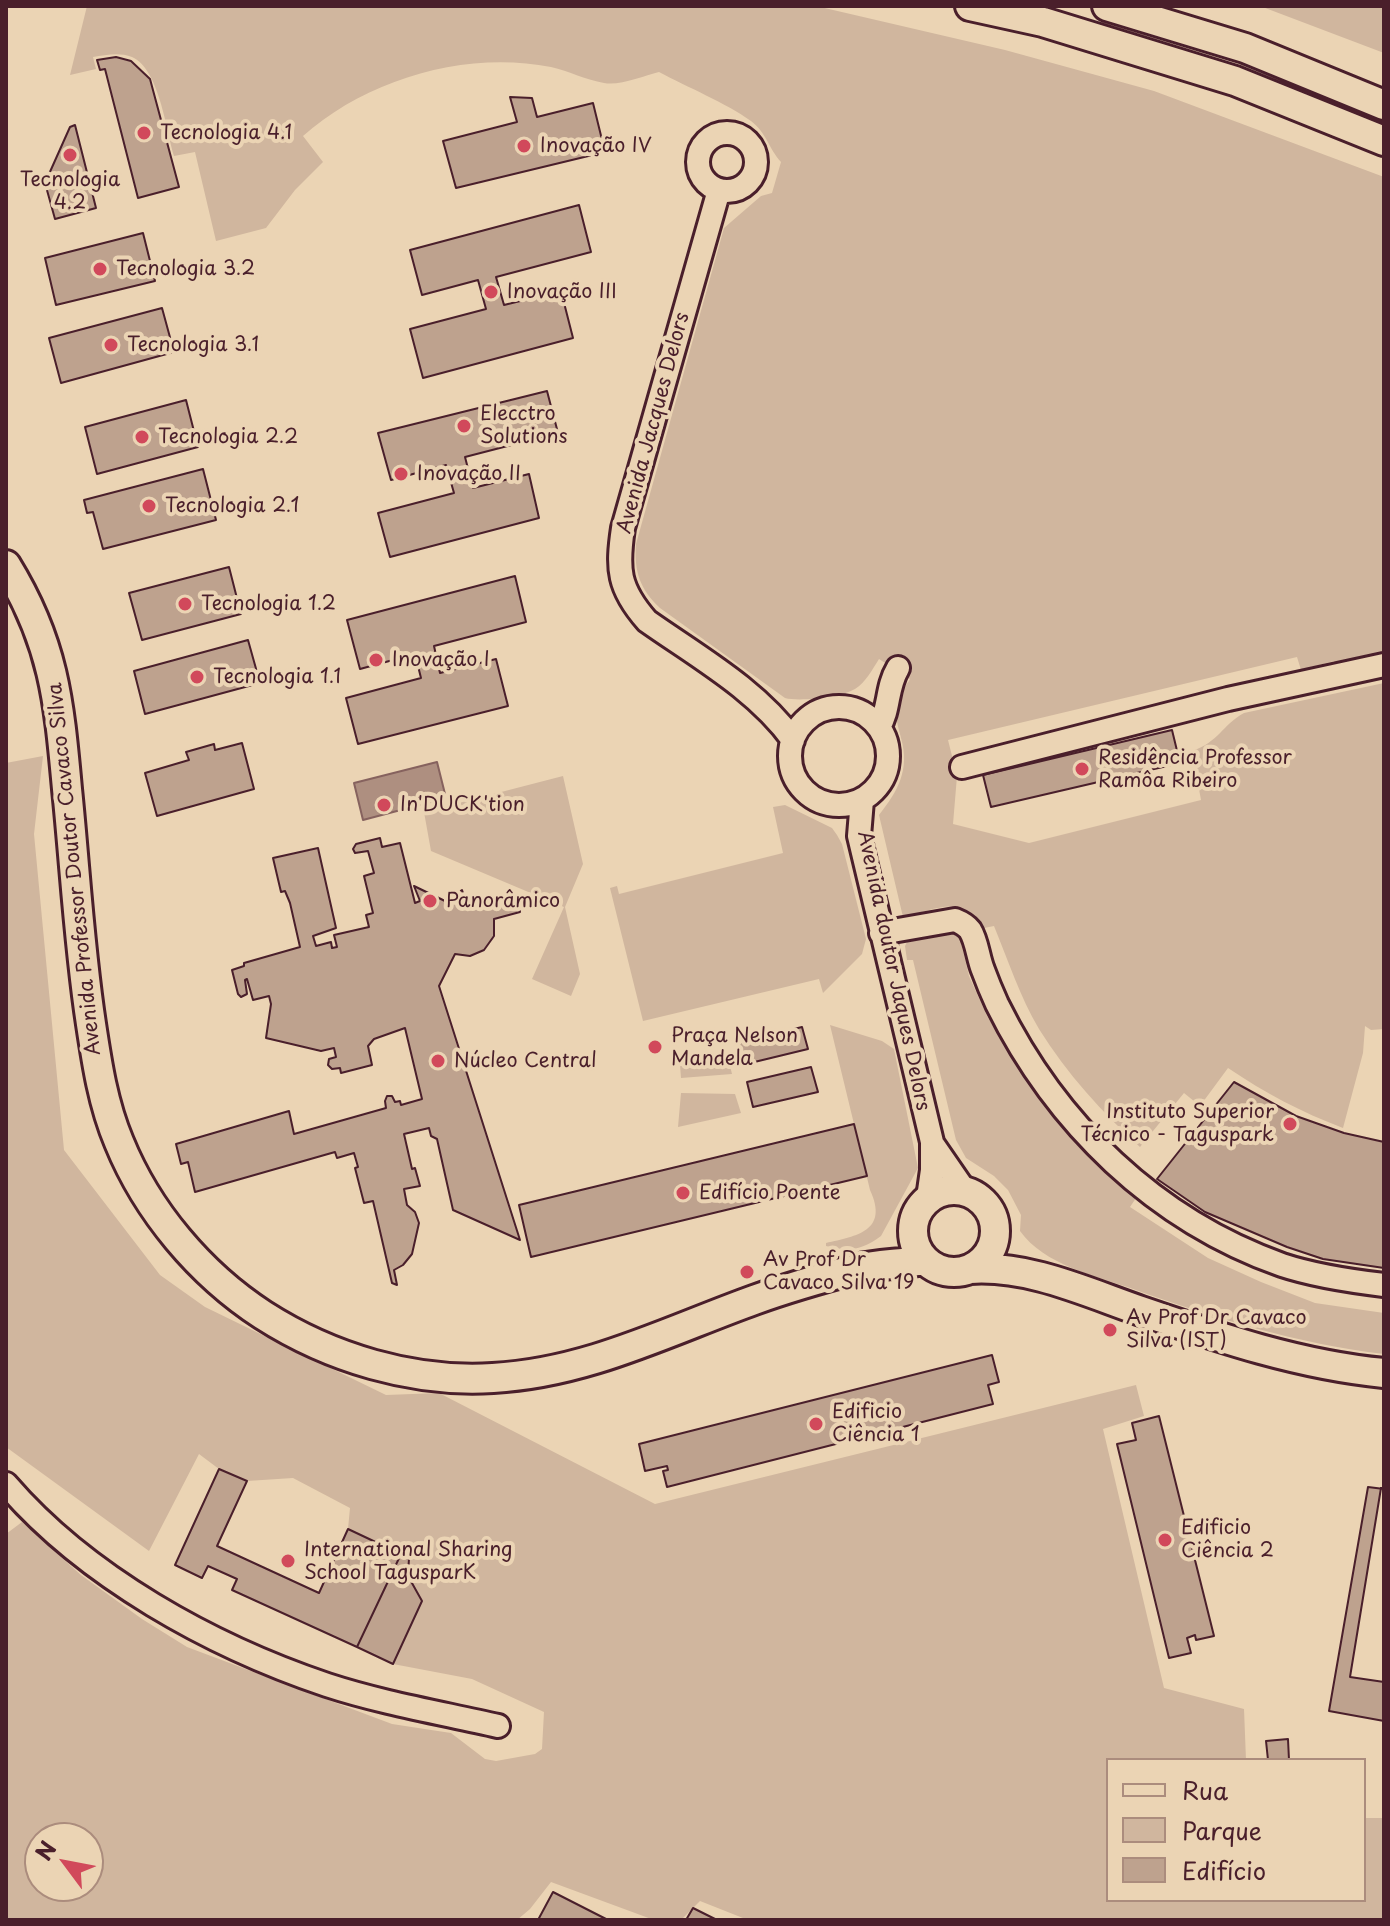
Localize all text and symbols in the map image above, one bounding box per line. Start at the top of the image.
place label: Tecnologia 4.1 [160,121,292,145]
marker: Tecnologia 4.1 [135,124,153,142]
place label: Inovação IV [540,134,652,158]
marker: Inovação IV [515,137,533,155]
marker: Tecnologia 4.2 [61,146,79,164]
place label: Tecnologia 4.2 [20,168,120,215]
place label: Tecnologia 3.2 [116,257,255,281]
marker: Tecnologia 3.2 [91,260,109,278]
place label: Inovação III [507,280,617,304]
marker: Inovação III [482,283,500,301]
street label: Avenida Jacques Delors [613,310,695,536]
place label: Tecnologia 3.1 [127,333,259,357]
marker: Tecnologia 3.1 [102,336,120,354]
place label: Elecctro Solutions [480,402,568,449]
marker: Elecctro Solutions [455,417,473,435]
place label: Tecnologia 2.2 [158,425,298,449]
marker: Tecnologia 2.2 [133,428,151,446]
place label: Inovação II [417,462,521,486]
marker: Inovação II [392,465,410,483]
place label: Tecnologia 2.1 [165,494,300,518]
marker: Tecnologia 2.1 [140,497,158,515]
place label: Tecnologia 1.2 [201,592,336,616]
marker: Tecnologia 1.2 [176,595,194,613]
place label: Inovação I [392,648,490,672]
marker: Inovação I [367,651,385,669]
place label: Tecnologia 1.1 [213,665,341,689]
marker: Tecnologia 1.1 [188,668,206,686]
street label: Avenida Professor Doutor Cavaco Silva [43,681,107,1057]
place label: Residência Professor Ramôa Ribeiro [1098,746,1292,793]
marker: Residência Professor Ramôa Ribeiro [1073,760,1091,778]
place label: In'DUCK'tion [400,793,525,817]
marker: In'DUCK'tion [375,796,393,814]
street label: Avenida doutor Jaques Delors [852,829,934,1113]
place label: Panorâmico [446,889,560,913]
marker: Panorâmico [421,892,439,910]
place label: Praça Nelson Mandela [671,1024,798,1071]
marker: Praça Nelson Mandela [646,1038,664,1056]
place label: Núcleo Central [454,1049,597,1073]
marker: Núcleo Central [429,1052,447,1070]
place label: Instituto Superior Técnico - Taguspark [1081,1100,1274,1147]
marker: Instituto Superior Técnico - Taguspark [1281,1115,1299,1133]
place label: Edifício Poente [699,1181,841,1205]
marker: Edifício Poente [674,1184,692,1202]
place label: Av Prof Dr Cavaco Silva 19 [763,1248,914,1295]
marker: Av Prof Dr Cavaco Silva 19 [738,1263,756,1281]
place label: Av Prof Dr Cavaco Silva (IST) [1126,1306,1306,1353]
marker: Av Prof Dr Cavaco Silva (IST) [1101,1321,1119,1339]
place label: Edificio Ciência 1 [832,1400,920,1447]
marker: Edificio Ciência 1 [807,1415,825,1433]
place label: Edificio Ciência 2 [1181,1516,1274,1563]
marker: Edificio Ciência 2 [1156,1531,1174,1549]
place label: International Sharing School TagusparK [304,1538,513,1585]
marker: International Sharing School TagusparK [279,1552,297,1570]
legend [1106,1758,1366,1902]
text: Rua [1182,1772,1228,1808]
text: Parque [1182,1812,1262,1848]
north arrow [24,1822,104,1902]
text: N [26,1834,64,1866]
text: Edifício [1182,1852,1266,1888]

